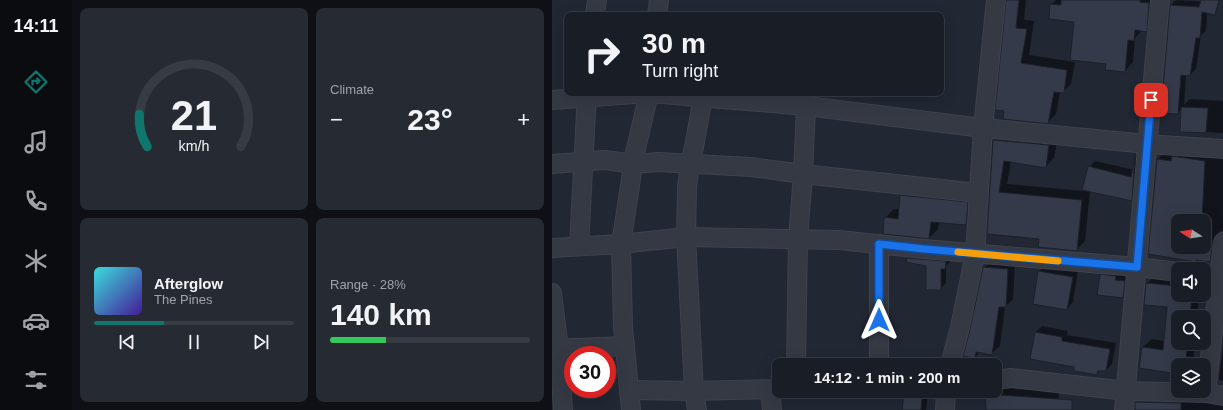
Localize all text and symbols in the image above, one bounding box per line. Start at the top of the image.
text: 14:11 [13,16,59,36]
icon: right [576,28,628,80]
text: 30 m [642,28,706,59]
text: Turn right [642,61,718,81]
icon: directions [22,68,50,96]
text: Climate [330,82,374,97]
pin [1134,83,1168,117]
icon: arrive [1140,89,1162,111]
text: 21 [171,92,217,139]
text: 23° [407,103,453,136]
text: − [330,107,343,132]
text: + [517,107,530,132]
icon: music [22,128,50,156]
text: km/h [179,138,210,154]
icon: phone [22,187,50,215]
north arrow [1171,214,1211,254]
map controls [1171,214,1211,398]
icon: climate [22,247,50,275]
button: sound [1171,262,1211,302]
text: Afterglow [154,275,223,292]
text: Range · 28% [330,277,406,292]
text: The Pines [154,292,213,307]
text: 140 km [330,298,432,331]
position arrow [858,299,900,341]
icon: car [22,307,50,335]
button: search [1171,310,1211,350]
icon: previous [116,331,138,353]
icon: pause [183,331,205,353]
icon: next [250,331,272,353]
speed limit sign: 30 [564,346,616,398]
button: layers [1171,358,1211,398]
icon: filters [22,366,50,394]
text: 14:12 · 1 min · 200 m [814,369,960,386]

